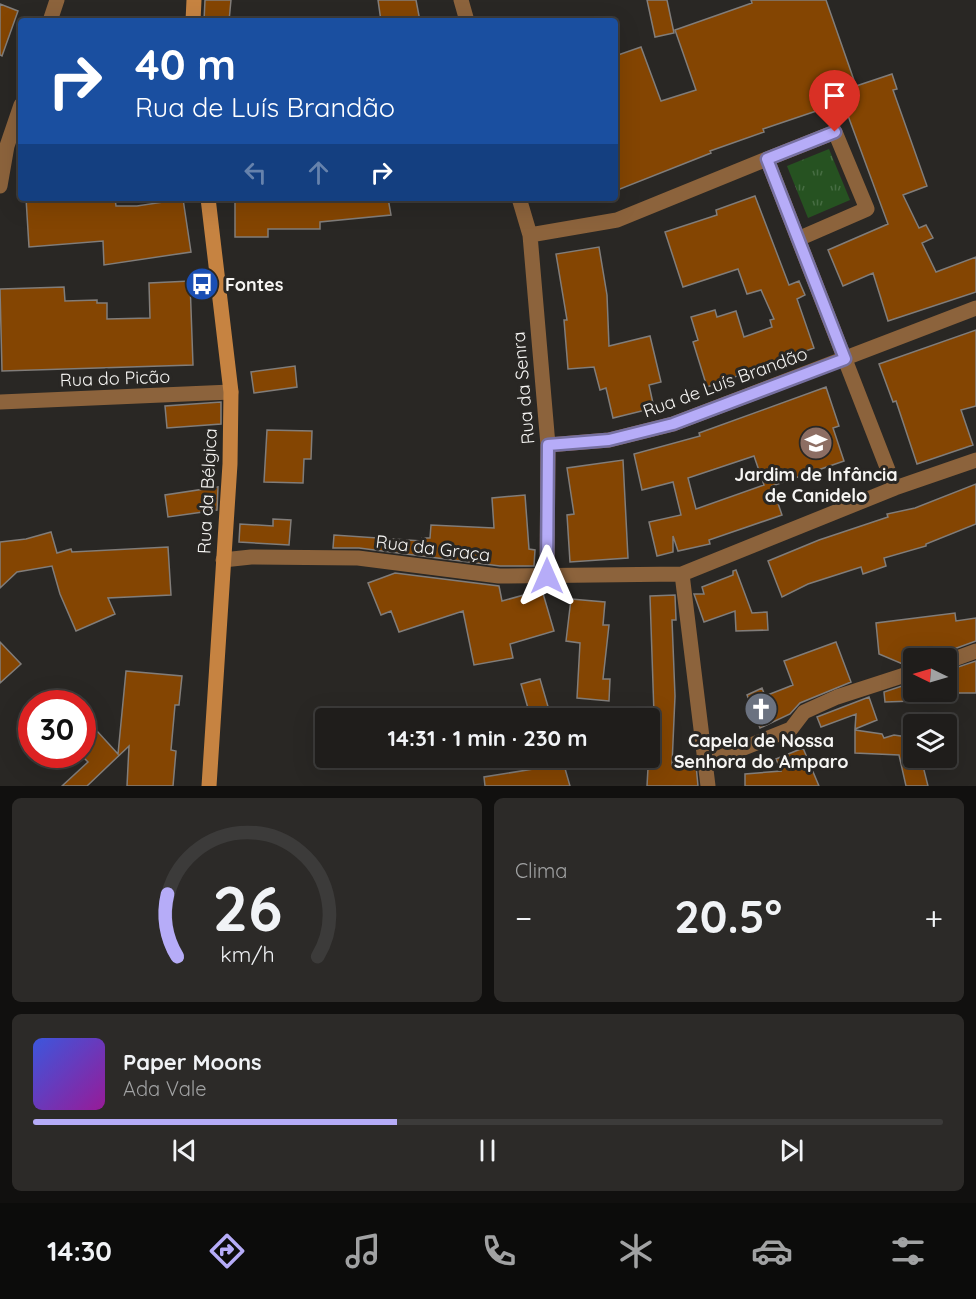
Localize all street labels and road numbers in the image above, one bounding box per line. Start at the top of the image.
street label: Rua da Senra [507,331,539,445]
street label: Rua de Luís Brandão [640,342,810,422]
street label: Rua do Picão [59,365,171,391]
street label: Rua da Bélgica [192,428,222,554]
street label: Rua da Graça [375,530,491,566]

